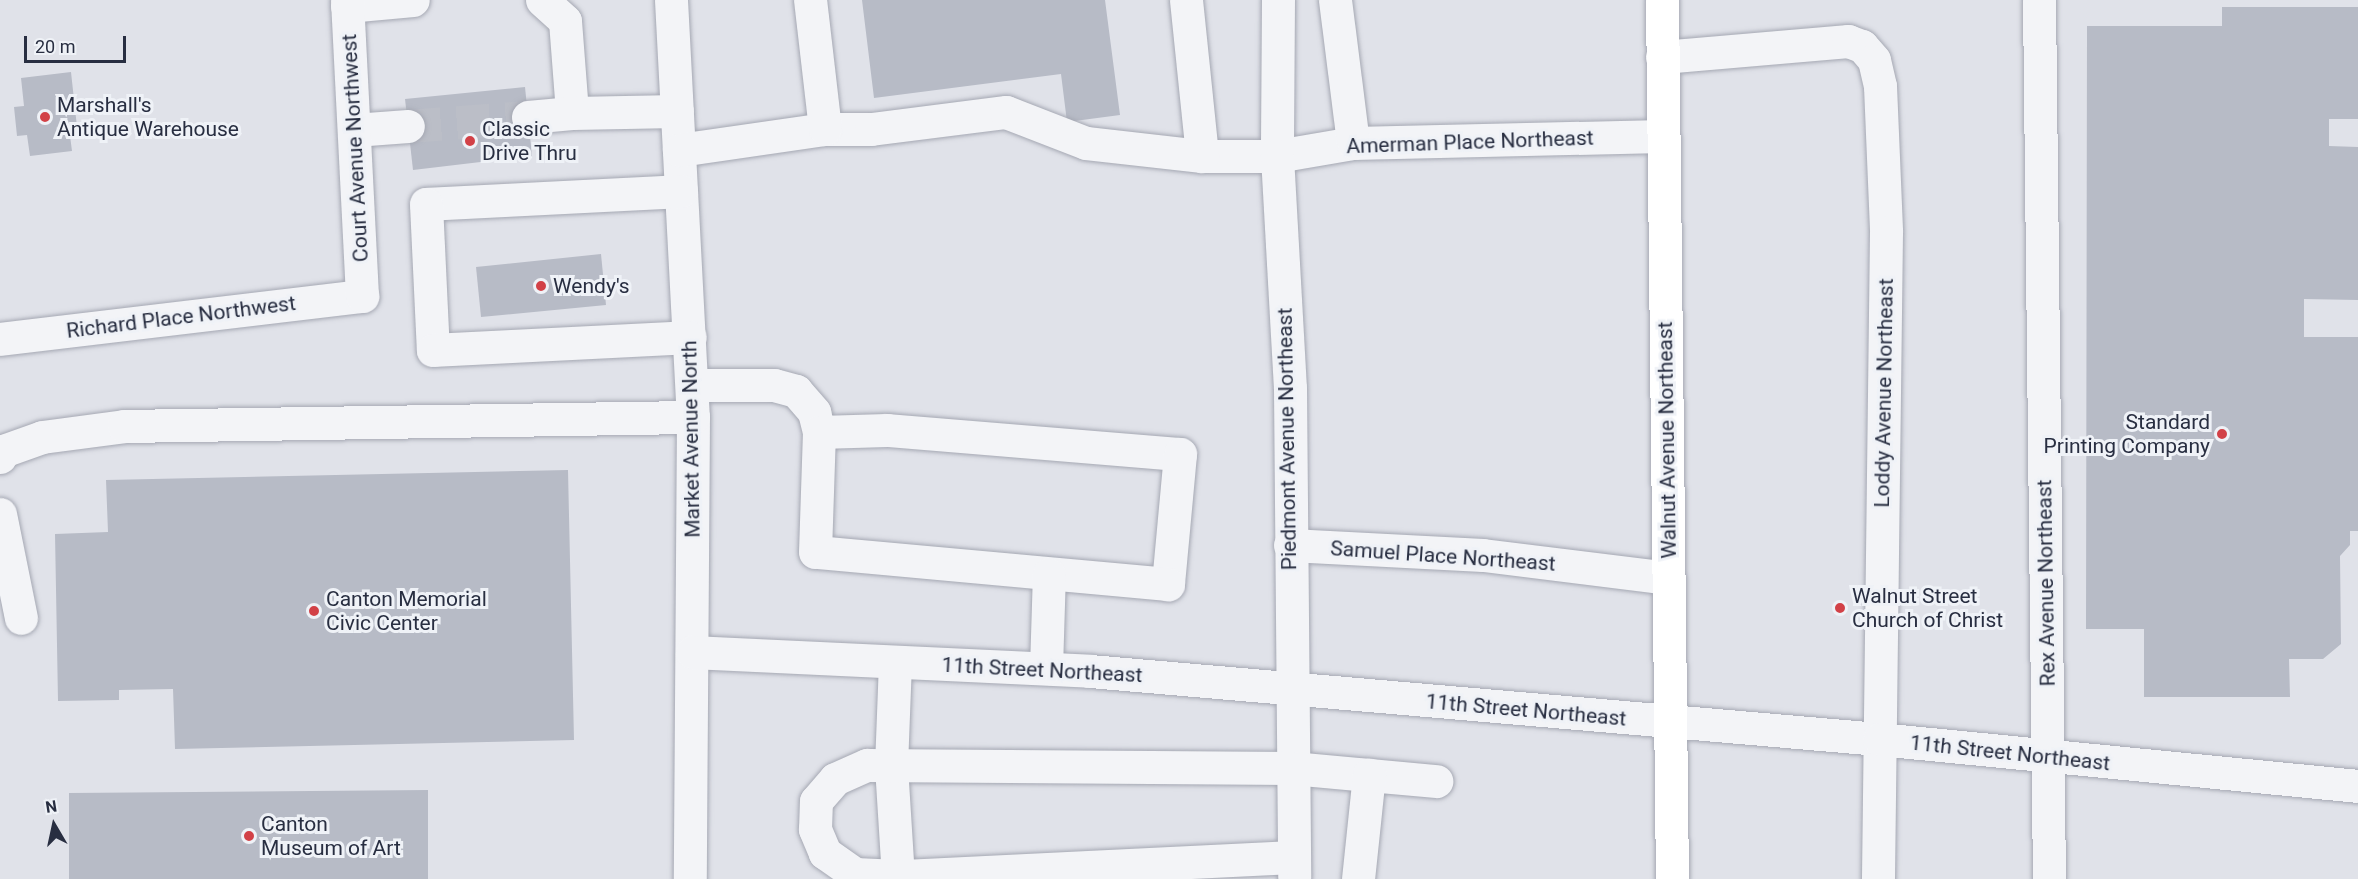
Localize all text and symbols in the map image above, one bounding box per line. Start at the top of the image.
scale bar [27,24,129,62]
street label: Court Avenue Northwest [336,33,374,263]
text: 20 m [35,36,75,57]
place label: Marshall's Antique Warehouse [57,92,239,142]
marker: Marshall's Antique Warehouse [38,110,52,124]
place label: Classic Drive Thru [482,116,577,166]
street label: Amerman Place Northeast [1346,125,1594,159]
marker: Classic Drive Thru [463,134,477,148]
place label: Wendy's [553,273,630,299]
street label: Loddy Avenue Northeast [1869,278,1899,508]
marker: Wendy's [534,279,548,293]
street label: Richard Place Northwest [65,290,297,344]
street label: Piedmont Avenue Northeast [1272,308,1302,570]
street label: Walnut Avenue Northeast [1652,321,1682,559]
street label: Market Avenue North [677,340,705,538]
place label: Standard Printing Company [2044,409,2210,459]
marker: Standard Printing Company [2215,427,2229,441]
street label: Rex Avenue Northeast [2032,479,2060,687]
street label: Samuel Place Northeast [1330,536,1556,576]
place label: Walnut Street Church of Christ [1852,583,2003,633]
place label: Canton Memorial Civic Center [326,586,487,636]
marker: Walnut Street Church of Christ [1833,601,1847,615]
marker: Canton Memorial Civic Center [307,604,321,618]
street label: 11th Street Northeast [941,652,1143,688]
street label: 11th Street Northeast [1425,689,1627,731]
street label: 11th Street Northeast [1909,730,2111,776]
north arrow [24,795,84,855]
text: N [44,796,58,817]
place label: Canton Museum of Art [261,811,401,861]
marker: Canton Museum of Art [242,829,256,843]

